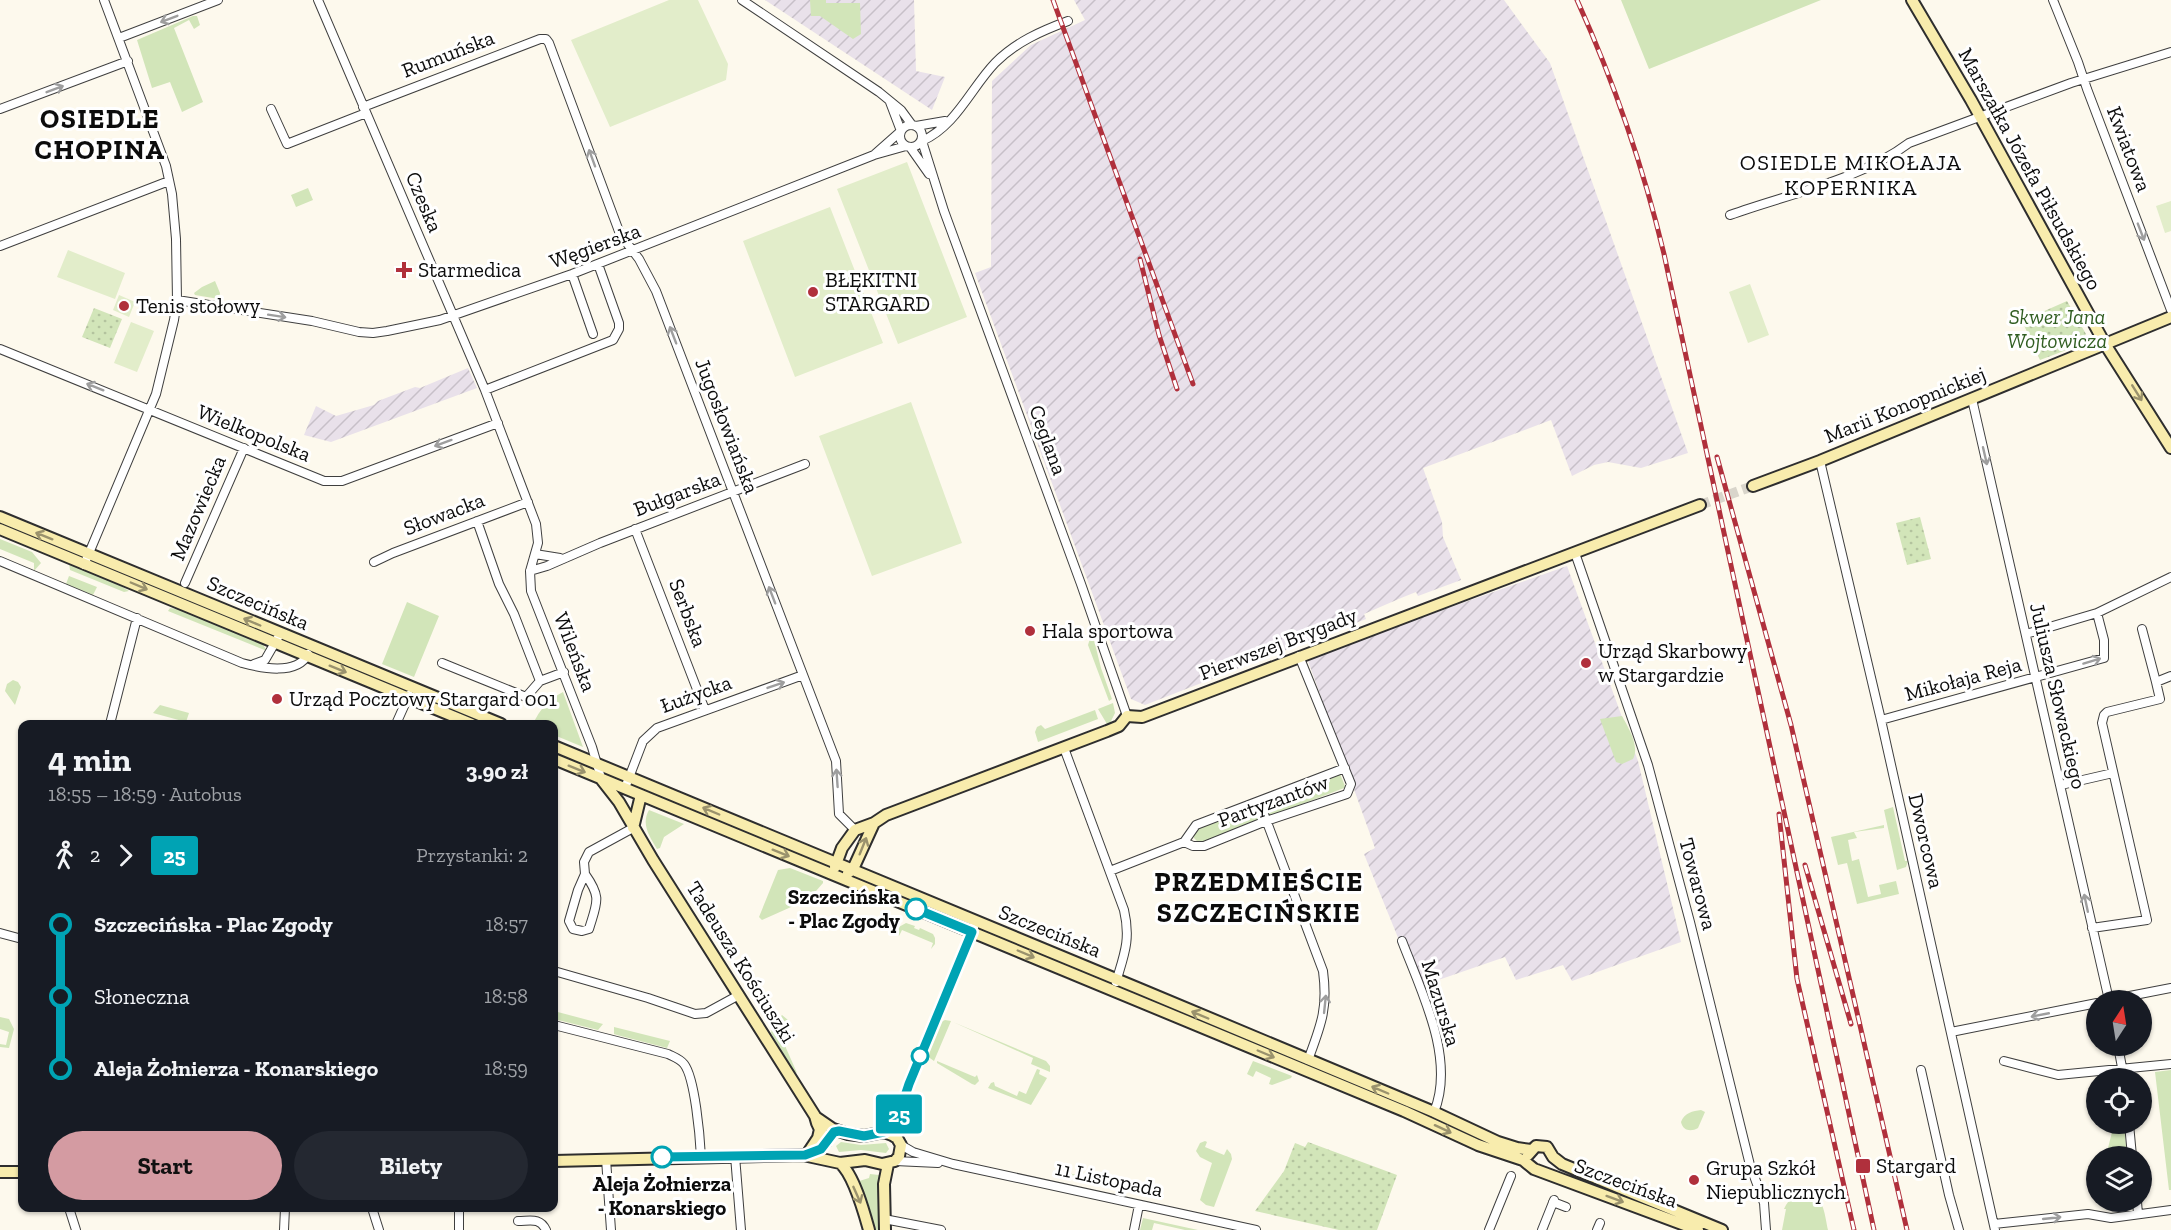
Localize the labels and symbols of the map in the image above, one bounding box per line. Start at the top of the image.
one-way arrow [160,14,178,25]
street label: Rumuńska [398,24,498,83]
street label: Marszałka Józefa Piłsudskiego [1953,43,2108,294]
one-way arrow [45,82,64,93]
district label: OSIEDLE CHOPINA [35,103,165,166]
street label: Kwiatowa [2102,103,2157,195]
one-way arrow [586,149,597,168]
district label: OSIEDLE MIKOŁAJA KOPERNIKA [1740,149,1962,201]
street label: Czeska [401,168,448,236]
street label: Węgierska [546,218,644,273]
one-way arrow [2137,222,2148,240]
place label: Starmedica [418,257,521,282]
marker: Starmedica [395,261,413,279]
place label: BŁĘKITNI STARGARD [825,267,930,316]
marker: BŁĘKITNI STARGARD [806,285,820,299]
place label: Tenis stołowy [136,293,261,318]
marker: Tenis stołowy [117,299,131,313]
park label: Skwer Jana Wojtowicza [2007,304,2107,353]
one-way arrow [266,310,286,321]
one-way arrow [666,326,677,344]
street label: Jugosłowiańska [690,355,765,497]
street label: Marii Konopnickiej [1821,361,1989,449]
one-way arrow [86,381,105,392]
one-way arrow [2131,384,2143,401]
street label: Wielkopolska [194,398,315,467]
street label: Ceglana [1024,401,1073,478]
one-way arrow [434,439,453,450]
one-way arrow [1980,446,1991,465]
street label: Mazowiecka [164,452,231,564]
street label: Bułgarska [630,466,724,521]
street label: Słowacka [400,487,488,540]
one-way arrow [36,529,54,540]
street label: Szczecińska [204,570,313,635]
street label: Serbska [664,575,713,651]
one-way arrow [129,581,147,592]
one-way arrow [766,586,777,605]
street label: Juliusza Słowackiego [2025,600,2092,791]
street label: Pierwszej Brygady [1195,602,1361,686]
street label: Wileńska [549,609,602,695]
one-way arrow [244,616,262,627]
place label: Hala sportowa [1042,618,1173,643]
marker: Hala sportowa [1023,624,1037,638]
place label: Urząd Skarbowy w Stargardzie [1598,638,1748,687]
street label: Mikołaja Reja [1902,651,2024,707]
one-way arrow [2082,655,2101,666]
marker: Urząd Skarbowy w Stargardzie [1579,656,1593,670]
one-way arrow [328,664,347,675]
street label: Łużycka [657,669,735,718]
one-way arrow [766,678,785,689]
place label: Urząd Pocztowy Stargard 001 [289,686,557,711]
marker: Urząd Pocztowy Stargard 001 [270,692,284,706]
one-way arrow [567,764,586,775]
one-way arrow [831,769,842,789]
street label: Partyzantów [1214,769,1332,832]
street label: Dworcowa [1903,791,1950,891]
one-way arrow [702,805,720,816]
street label: Towarowa [1674,835,1723,933]
one-way arrow [858,837,869,855]
one-way arrow [771,848,789,859]
district label: PRZEDMIEŚCIE SZCZECIŃSKIE [1154,866,1364,929]
street label: Tadeusza Kościuszki [682,876,801,1047]
place label: Szczecińska - Plac Zgody [788,884,900,933]
one-way arrow [2080,893,2092,912]
marker: Szczecińska - Plac Zgody [905,898,927,920]
street label: Szczecińska [995,899,1105,962]
one-way arrow [1016,949,1035,960]
street label: Mazurska [1417,957,1466,1049]
north arrow [2086,990,2152,1056]
one-way arrow [1320,995,1331,1014]
one-way arrow [1191,1009,1210,1020]
one-way arrow [2030,1010,2050,1021]
unlabelled marker [911,1047,929,1065]
one-way arrow [1257,1049,1275,1060]
one-way arrow [1371,1084,1390,1095]
line badge: 25 [872,1094,926,1134]
one-way arrow [1433,1124,1451,1136]
marker: Aleja Żołnierza - Konarskiego [651,1146,673,1168]
street label: Szczecińska [1571,1152,1681,1213]
place label: Stargard [1876,1153,1956,1178]
street label: 11 Listopada [1053,1155,1165,1202]
place label: Grupa Szkół Niepublicznych [1706,1155,1846,1204]
marker: Stargard [1854,1157,1872,1175]
place label: Aleja Żołnierza - Konarskiego [593,1171,732,1220]
marker: Grupa Szkół Niepublicznych [1687,1173,1701,1187]
one-way arrow [852,1185,863,1204]
one-way arrow [1606,1195,1624,1206]
one-way arrow [2042,1212,2062,1223]

